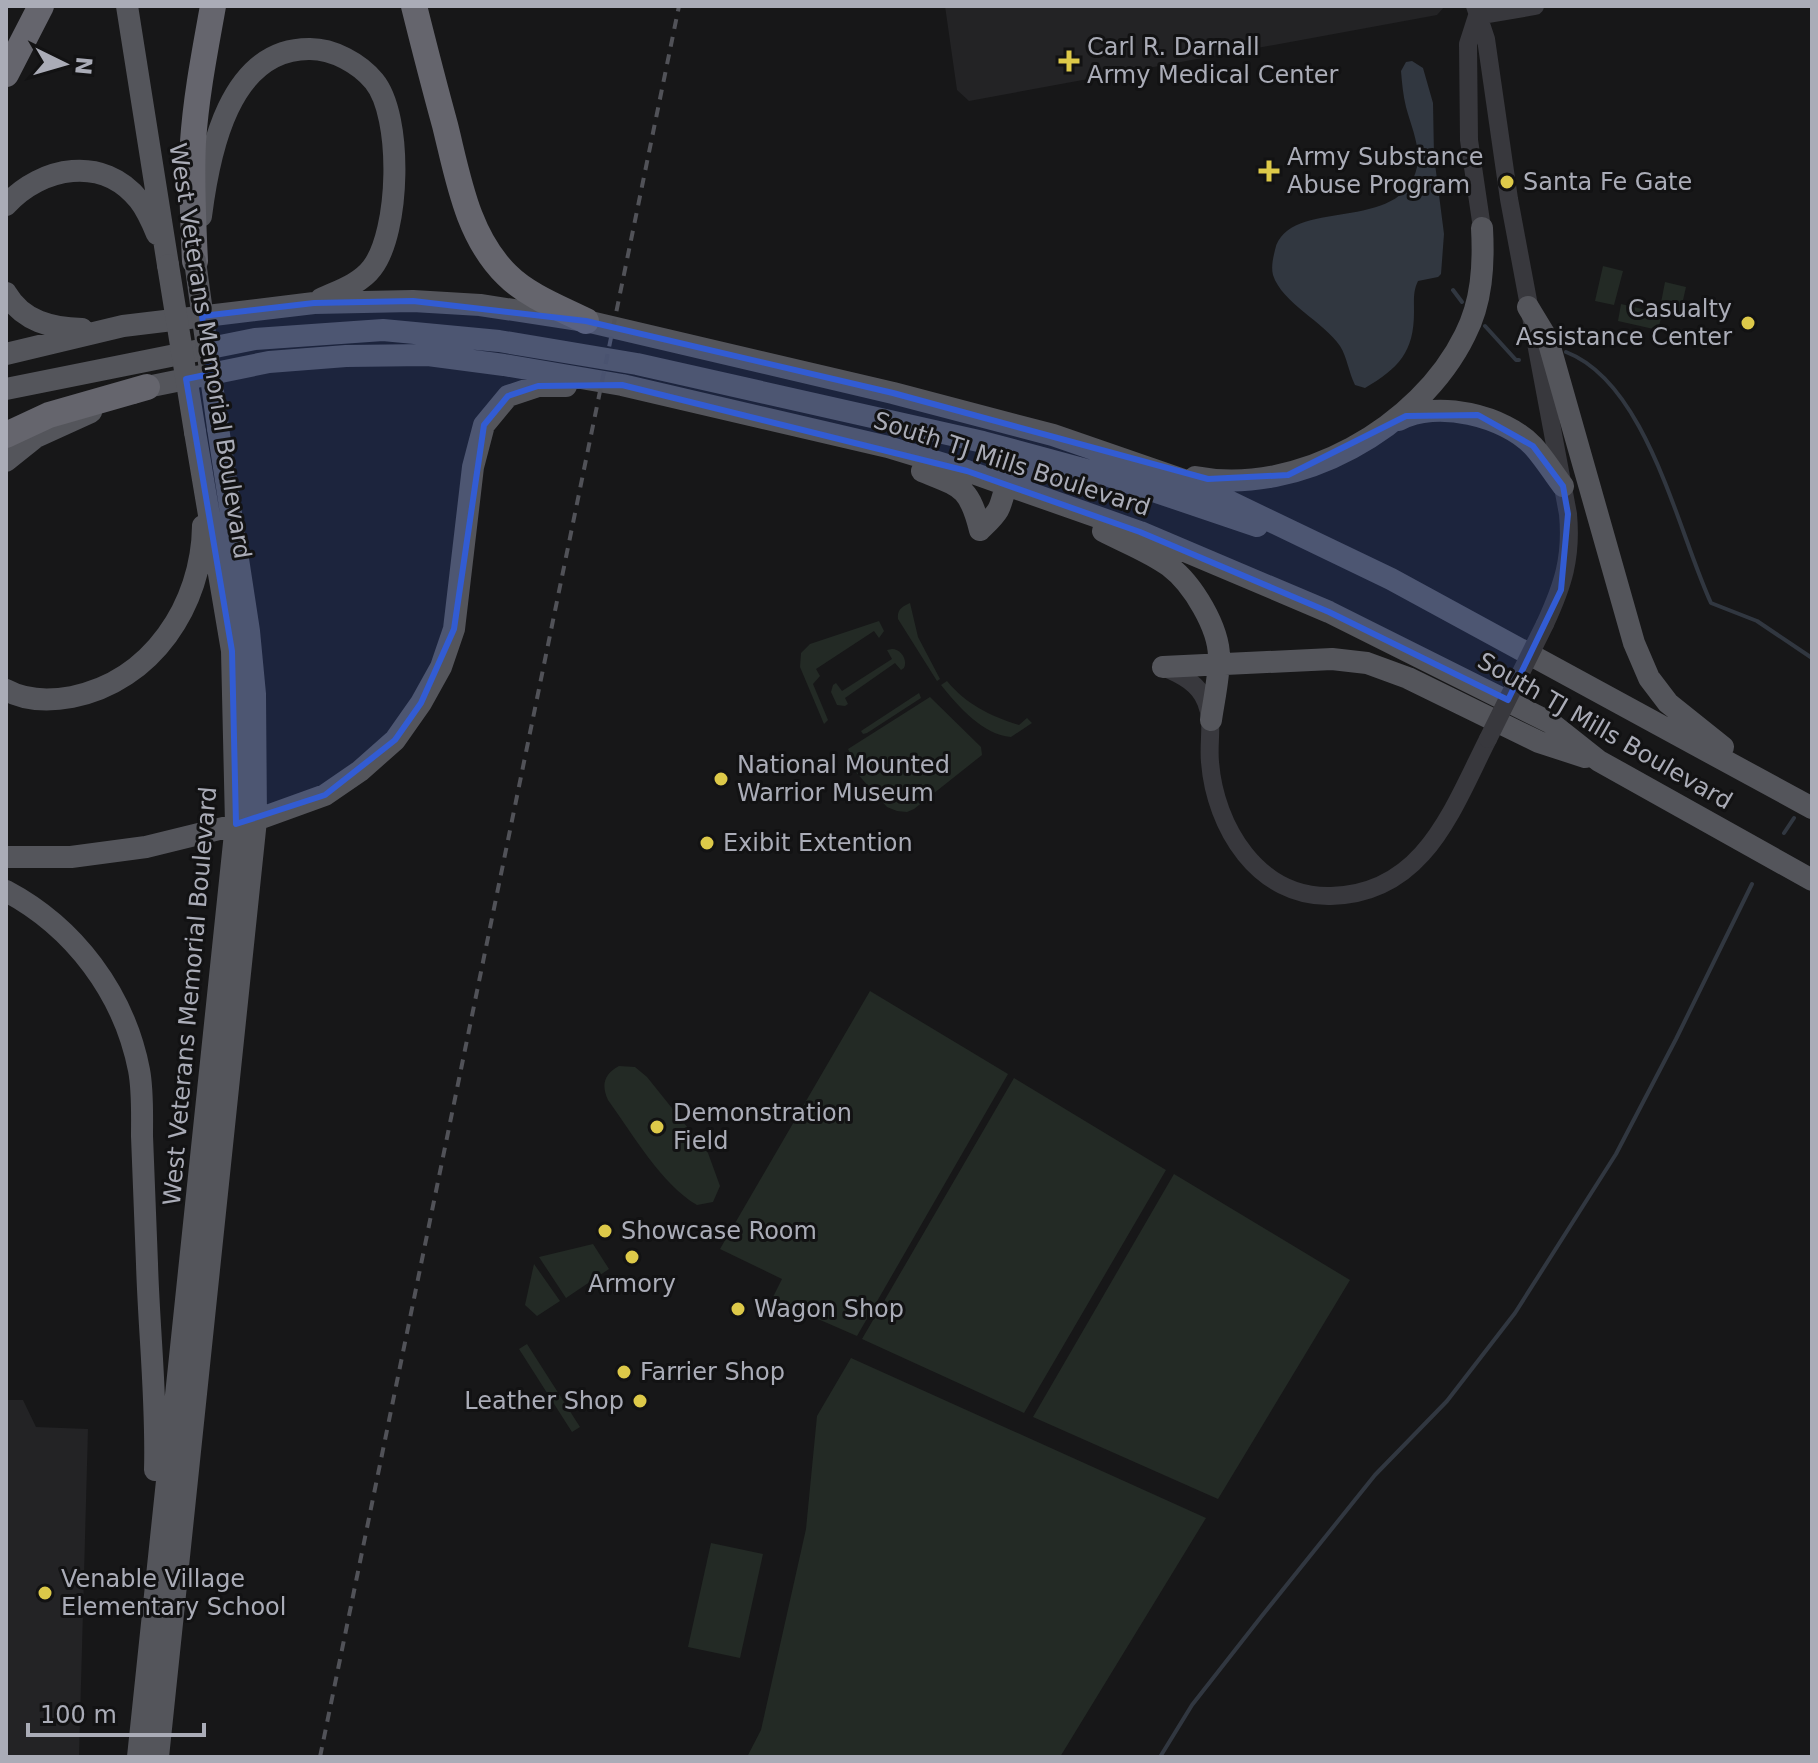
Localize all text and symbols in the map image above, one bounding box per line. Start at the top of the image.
north arrow [24,24,104,104]
place label: Carl R. Darnall Army Medical Center [1087,33,1339,89]
marker: Carl R. Darnall Army Medical Center [1058,50,1080,72]
text: N [70,55,97,76]
street label: West Veterans Memorial Boulevard [163,141,257,561]
place label: Army Substance Abuse Program [1287,143,1484,199]
marker: Army Substance Abuse Program [1258,160,1280,182]
place label: Santa Fe Gate [1523,168,1692,196]
marker: Santa Fe Gate [1498,173,1516,191]
place label: Casualty Assistance Center [1516,295,1732,351]
marker: Casualty Assistance Center [1739,314,1757,332]
street label: South TJ Mills Boulevard [870,406,1154,522]
street label: South TJ Mills Boulevard [1473,647,1737,815]
place label: National Mounted Warrior Museum [737,751,950,807]
marker: National Mounted Warrior Museum [712,770,730,788]
street label: West Veterans Memorial Boulevard [158,785,222,1207]
place label: Exibit Extention [723,829,913,857]
marker: Exibit Extention [698,834,716,852]
place label: Demonstration Field [673,1099,852,1155]
marker: Demonstration Field [648,1118,666,1136]
place label: Showcase Room [621,1217,817,1245]
marker: Showcase Room [596,1222,614,1240]
marker: Armory [623,1248,641,1266]
place label: Armory [588,1270,676,1298]
place label: Wagon Shop [754,1295,904,1323]
marker: Wagon Shop [729,1300,747,1318]
place label: Farrier Shop [640,1358,785,1386]
marker: Farrier Shop [615,1363,633,1381]
place label: Leather Shop [464,1387,624,1415]
marker: Leather Shop [631,1392,649,1410]
place label: Venable Village Elementary School [61,1565,286,1621]
marker: Venable Village Elementary School [36,1584,54,1602]
scale bar [28,1687,204,1737]
text: 100 m [40,1701,117,1729]

